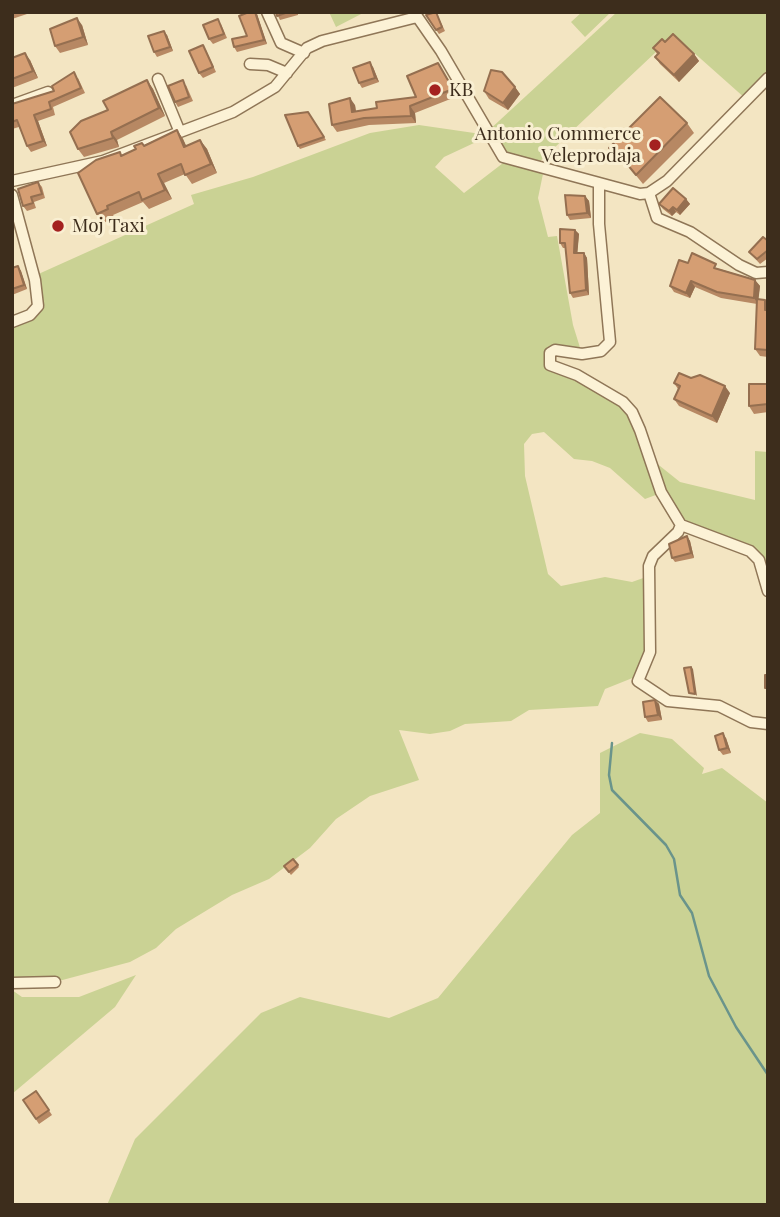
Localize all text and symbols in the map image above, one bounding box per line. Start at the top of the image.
place label: KB [449,79,473,101]
marker: KB [427,82,443,98]
place label: Antonio Commerce Veleprodaja [475,123,641,167]
marker: Antonio Commerce Veleprodaja [647,137,663,153]
place label: Moj Taxi [72,215,145,237]
marker: Moj Taxi [50,218,66,234]

